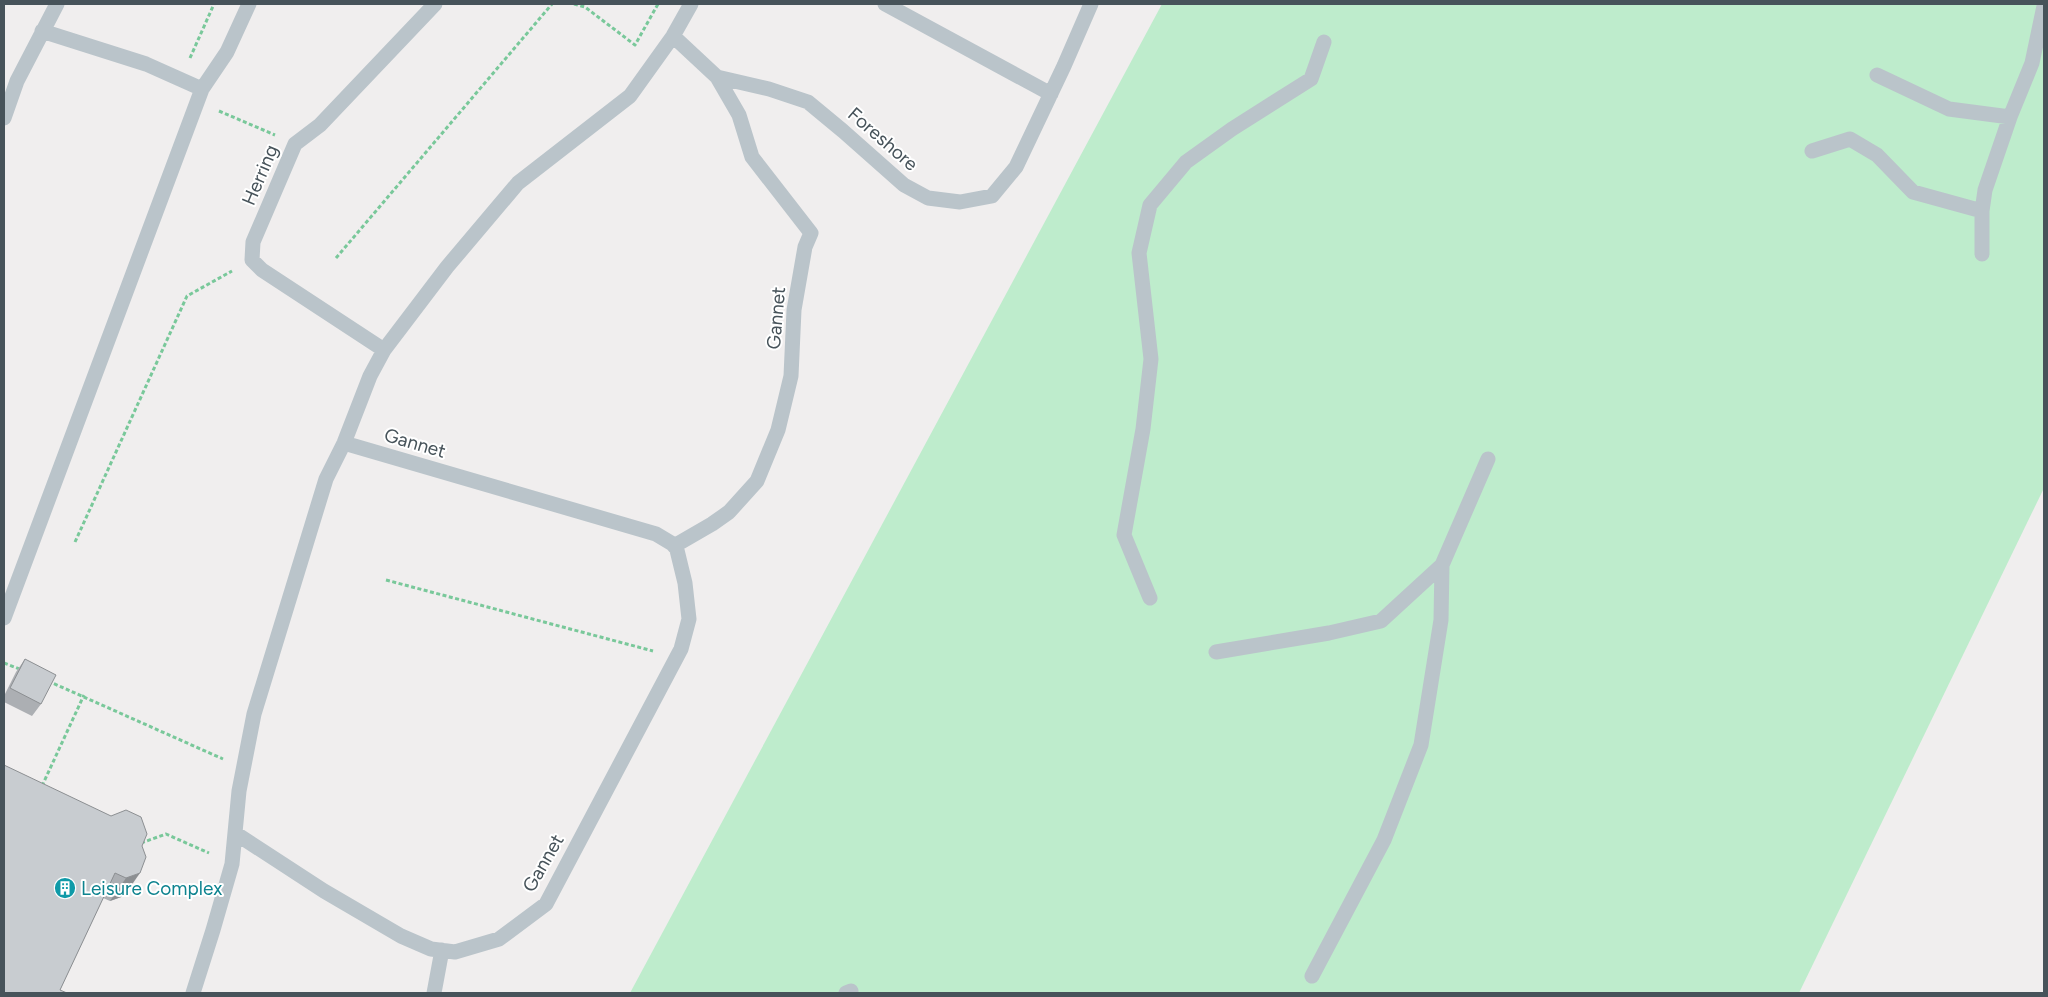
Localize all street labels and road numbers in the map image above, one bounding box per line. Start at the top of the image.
street label: Foreshore [843,102,923,176]
street label: Herring [237,141,283,209]
street label: Gannet [762,286,790,350]
street label: Gannet [382,423,448,463]
street label: Gannet [517,830,569,896]

